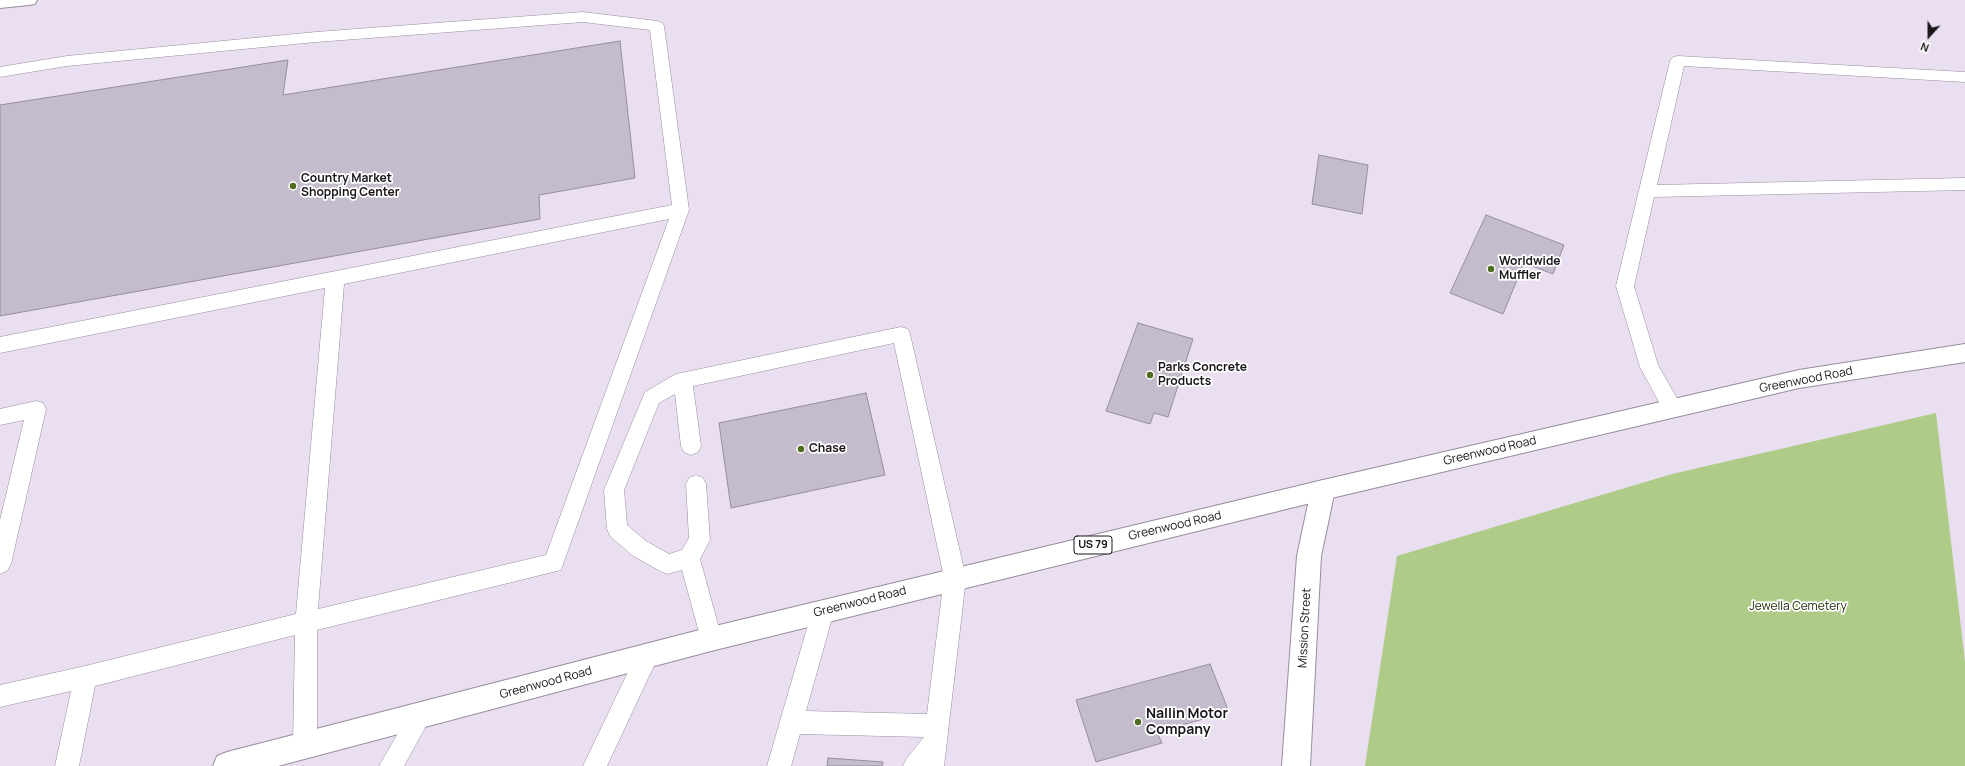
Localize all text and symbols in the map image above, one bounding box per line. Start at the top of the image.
north arrow [1909,16,1949,56]
text: N [1918,39,1931,56]
place label: Country Market Shopping Center [301,172,400,200]
marker: Country Market Shopping Center [288,181,298,191]
place label: Worldwide Muffler [1499,255,1561,283]
marker: Worldwide Muffler [1486,264,1496,274]
place label: Parks Concrete Products [1158,361,1247,389]
street label: Greenwood Road [1758,364,1854,396]
marker: Parks Concrete Products [1145,370,1155,380]
street label: Greenwood Road [1442,433,1538,469]
place label: Chase [809,442,846,456]
marker: Chase [796,444,806,454]
street label: Greenwood Road [1127,508,1223,544]
road number: US 79 [1074,536,1112,554]
street label: Greenwood Road [812,584,908,620]
street label: Mission Street [1296,588,1314,668]
park label: Jewella Cemetery [1749,600,1847,614]
street label: Greenwood Road [498,664,594,702]
place label: Nallin Motor Company [1146,706,1228,738]
marker: Nallin Motor Company [1133,717,1143,727]

